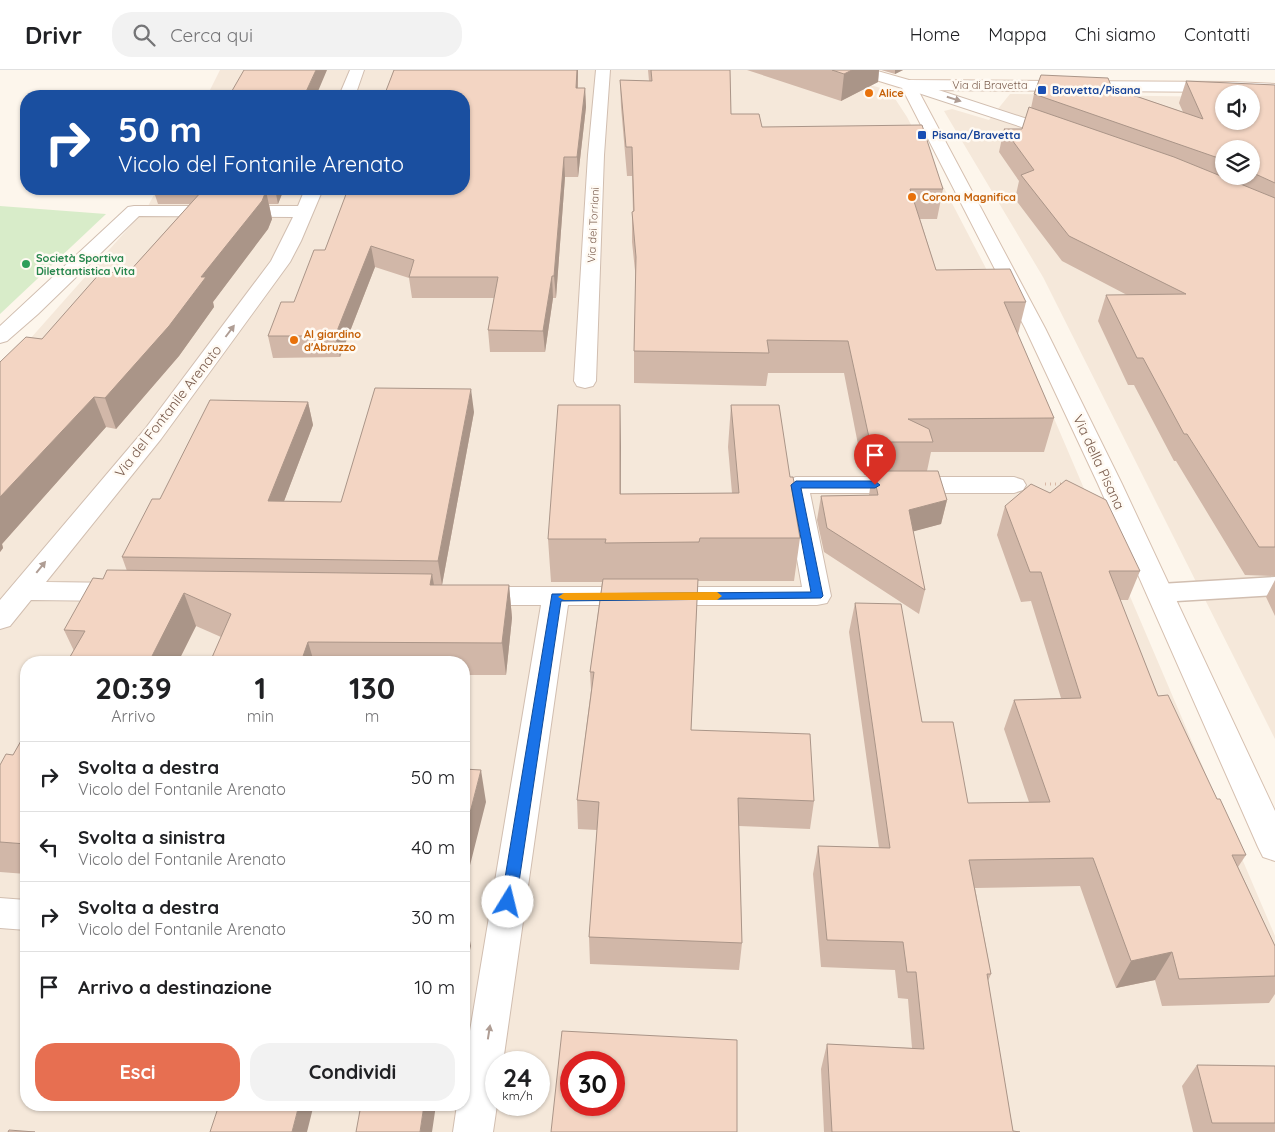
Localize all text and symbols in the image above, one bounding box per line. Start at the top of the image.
search box [112,12,462,57]
text: Drivr [25,20,82,50]
icon: search [130,21,158,49]
text: Cerca qui [170,23,253,47]
text: Home [910,23,960,46]
text: Mappa [988,23,1047,46]
text: Chi siamo [1075,23,1156,46]
text: Contatti [1184,23,1250,46]
street label: Via di Bravetta [952,78,1028,92]
place label: Bravetta/Pisana [1052,83,1140,97]
marker: Bravetta/Pisana [1036,84,1048,96]
map controls [1215,85,1260,185]
button: sound [1215,85,1260,130]
place label: Alice [879,86,904,100]
marker: Alice [863,87,875,99]
one-way arrow [947,96,962,104]
text: 50 m [118,107,202,151]
icon: right [35,110,100,175]
place label: Pisana/Bravetta [932,128,1020,142]
marker: Pisana/Bravetta [916,129,928,141]
button: layers [1215,140,1260,185]
text: Vicolo del Fontanile Arenato [118,150,404,178]
street label: Via dei Torriani [584,187,602,263]
place label: Corona Magnifica [922,190,1016,204]
marker: Corona Magnifica [906,191,918,203]
place label: Società Sportiva Dilettantistica Vita [36,251,135,278]
marker: Società Sportiva Dilettantistica Vita [20,258,32,270]
one-way arrow [225,324,235,338]
place label: Al giardino d'Abruzzo [304,327,361,354]
marker: Al giardino d'Abruzzo [288,334,300,346]
street label: Via del Fontanile Arenato [111,341,225,481]
street label: Via della Pisana [1069,412,1129,512]
pin [854,434,896,485]
icon: arrive [861,441,889,469]
one-way arrow [36,561,47,574]
text: 20:39 [95,669,172,707]
text: 1 [254,669,266,707]
text: 130 [349,669,395,707]
text: Arrivo [111,706,155,726]
text: min [247,706,274,726]
text: m [365,706,379,726]
text: Svolta a destra [78,755,219,779]
icon: right [35,763,63,791]
text: 50 m [411,765,455,789]
text: Vicolo del Fontanile Arenato [78,779,286,799]
text: Svolta a sinistra [78,825,225,849]
icon: left [35,833,63,861]
text: 40 m [411,835,455,859]
text: Vicolo del Fontanile Arenato [78,849,286,869]
position arrow [481,875,533,927]
text: Svolta a destra [78,895,219,919]
icon: right [35,903,63,931]
text: 30 m [411,905,455,929]
text: Vicolo del Fontanile Arenato [78,919,286,939]
icon: arrive [35,973,63,1001]
text: Arrivo a destinazione [78,975,272,999]
text: 10 m [414,975,455,999]
one-way arrow [485,1024,493,1040]
button: Esci [35,1043,240,1101]
button: Condividi [250,1043,455,1101]
speed limit sign: 30 [560,1051,625,1116]
text: 24 [503,1062,532,1093]
text: km/h [502,1088,533,1103]

